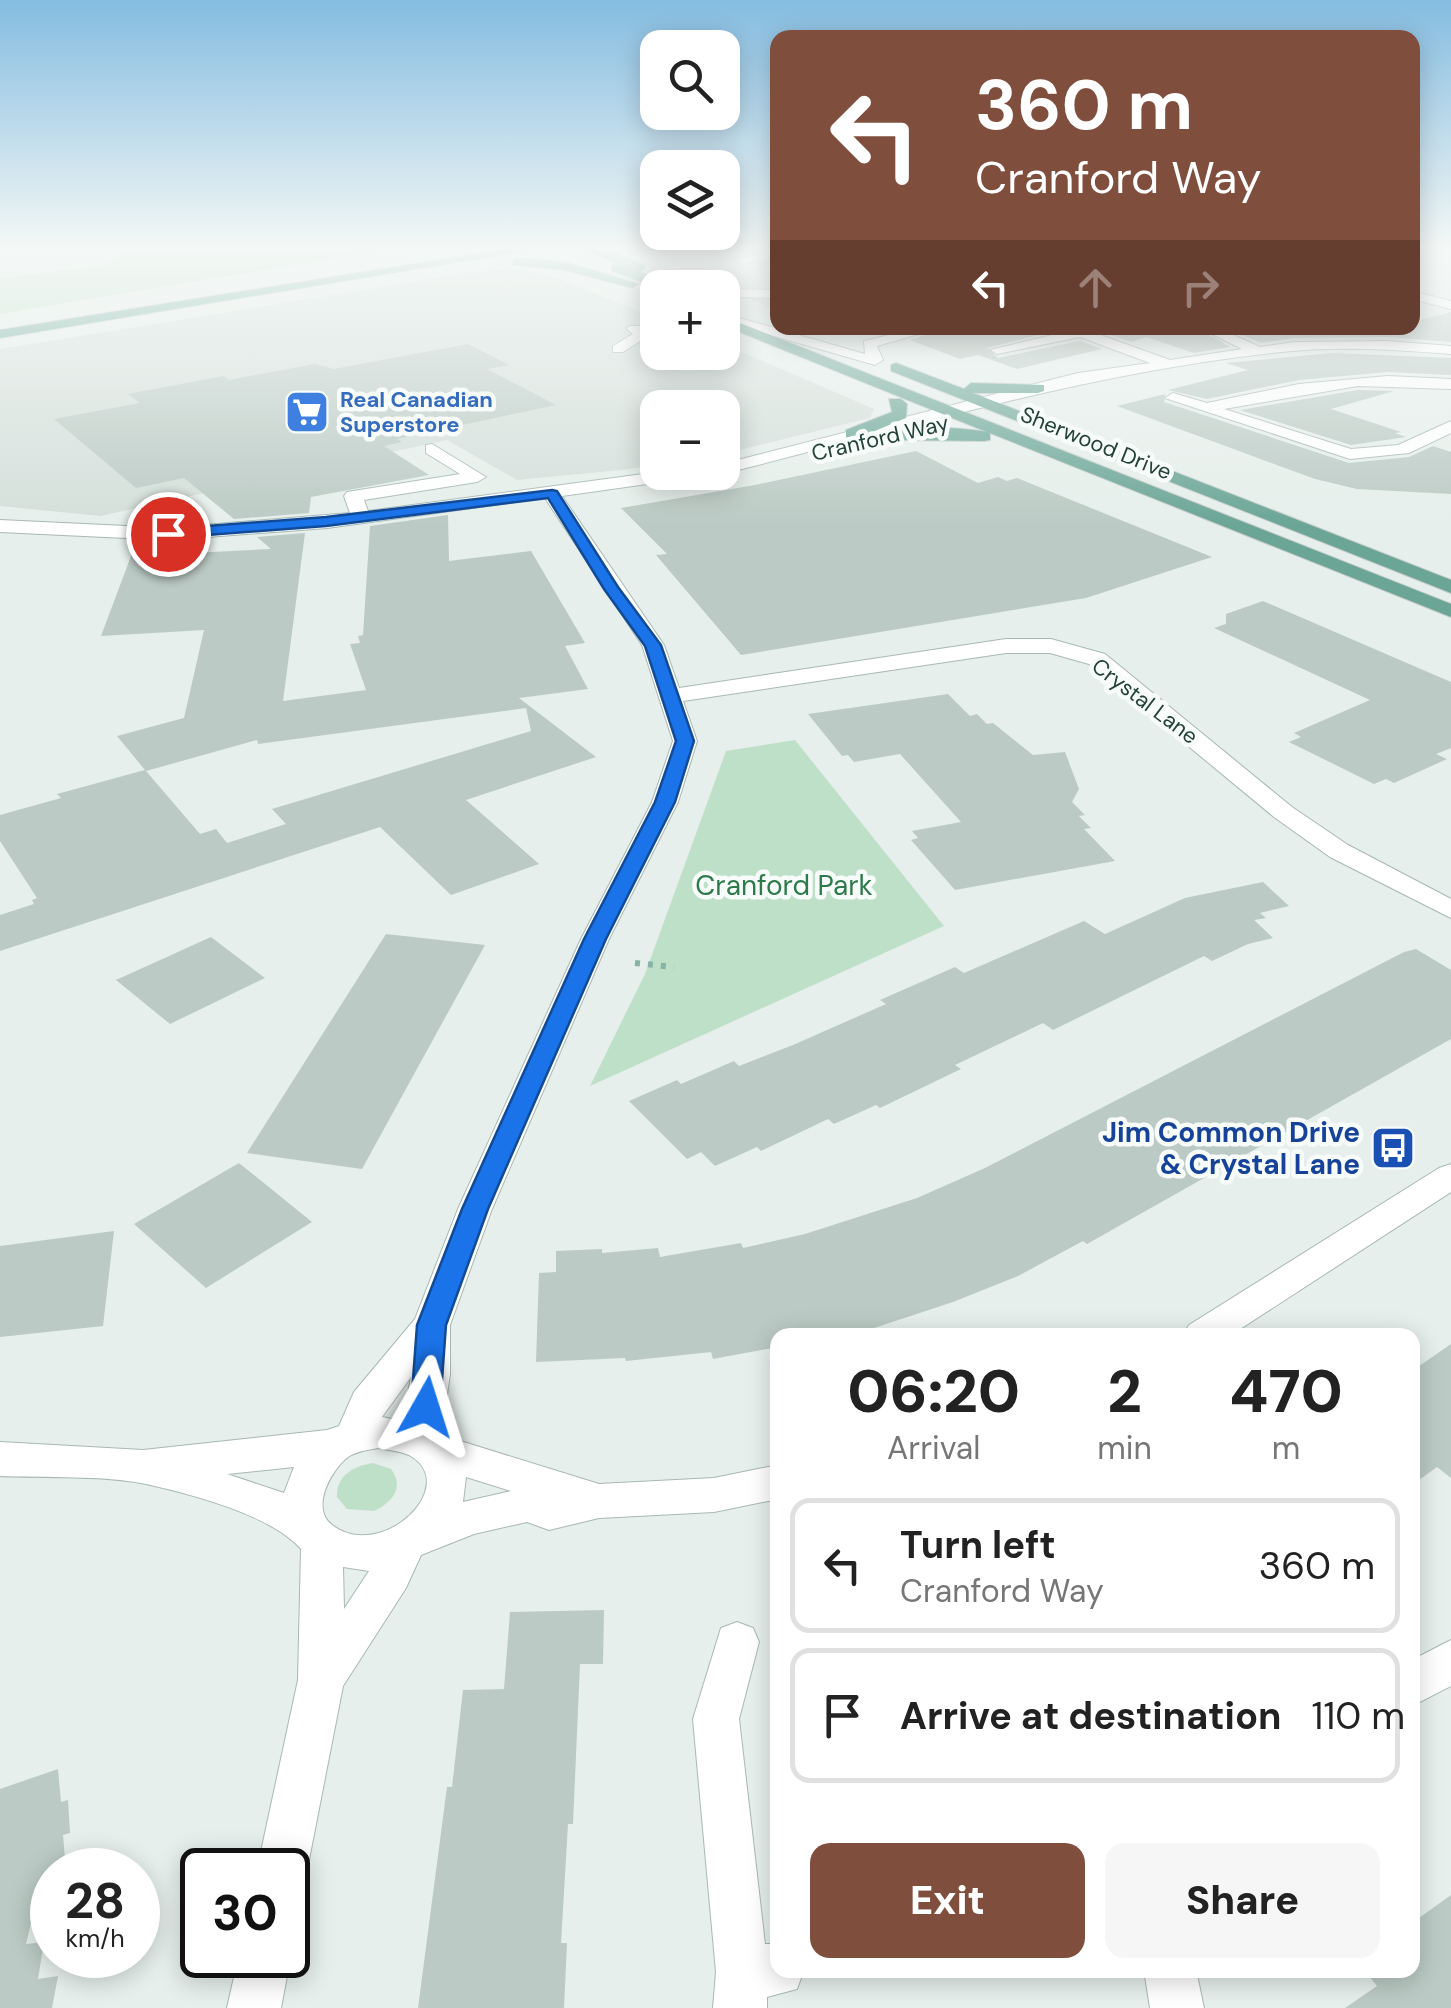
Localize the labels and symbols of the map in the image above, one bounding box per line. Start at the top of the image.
place label: Real Canadian Superstore [340,385,493,439]
supermarket icon: Real Canadian Superstore [284,389,330,435]
street label: Sherwood Drive [1016,400,1176,486]
street label: Cranford Way [809,408,951,468]
pin [126,492,211,577]
street label: Crystal Lane [1086,651,1204,751]
park label: Cranford Park [695,867,873,904]
place label: Jim Common Drive & Crystal Lane [1102,1114,1360,1183]
bus stop icon: Jim Common Drive & Crystal Lane [1370,1125,1416,1171]
position arrow [374,1355,478,1459]
speed limit sign: 30 [180,1848,310,1978]

